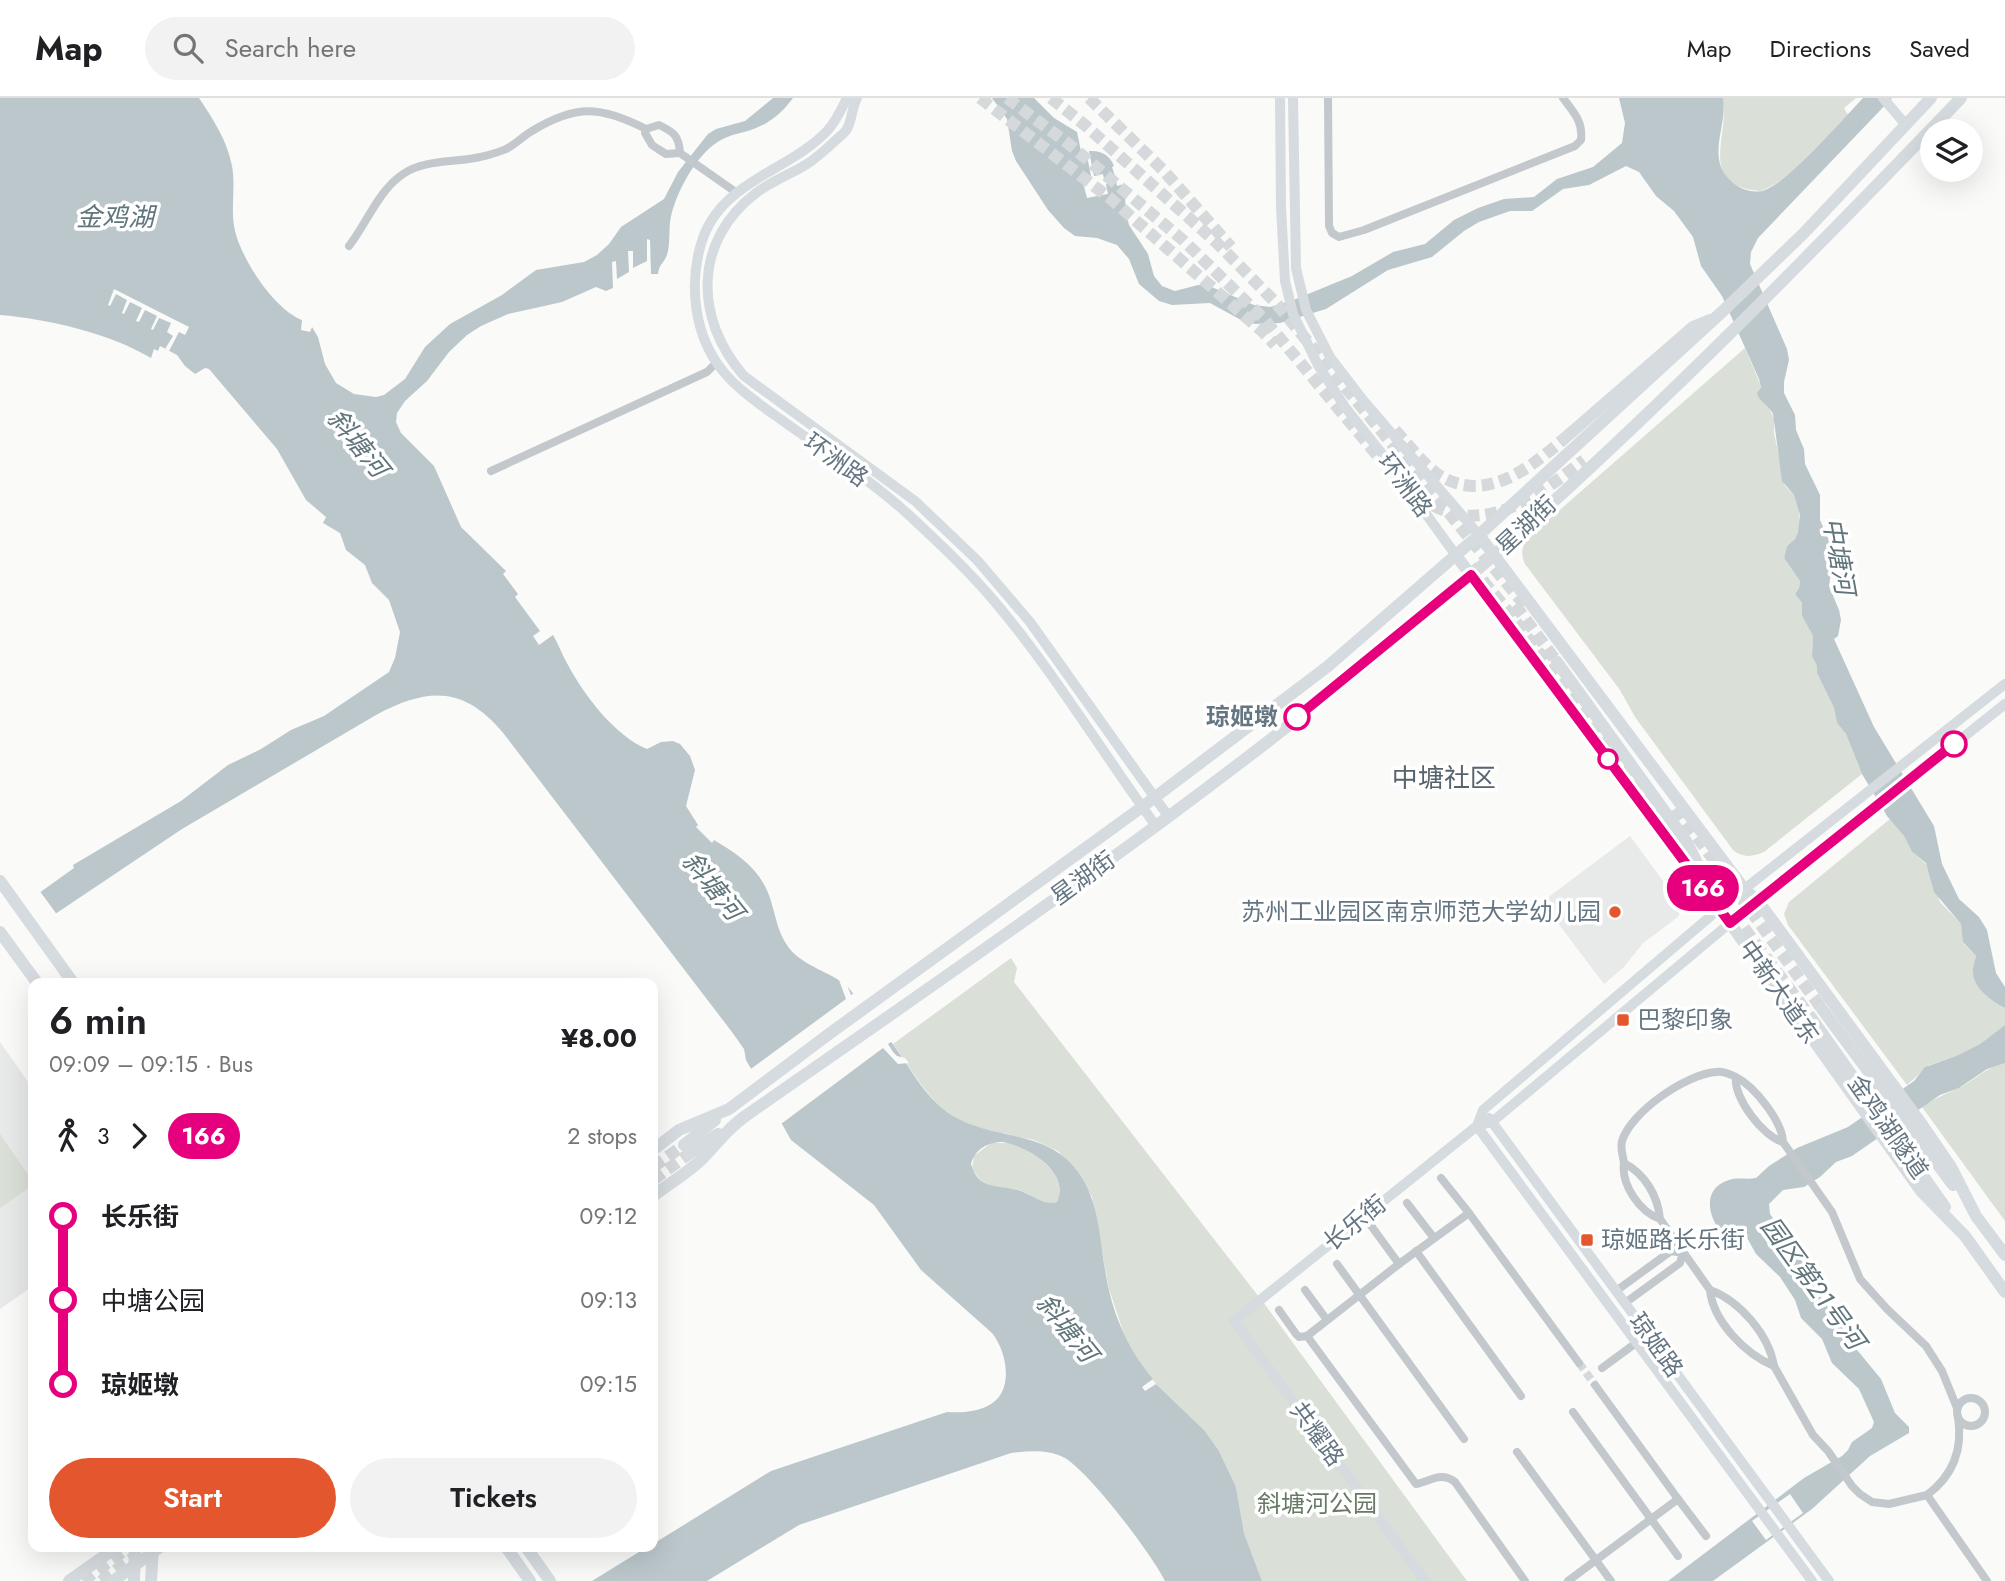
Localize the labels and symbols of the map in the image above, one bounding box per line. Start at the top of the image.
water label: 金鸡湖 [76,198,158,236]
water label: 斜塘河 [319,401,400,489]
street label: 环洲路 [797,424,876,495]
street label: 环洲路 [1370,445,1441,524]
street label: 星湖街 [1487,487,1564,562]
water label: 中塘河 [1814,514,1865,603]
place label: 琼姬墩 [1206,699,1278,734]
marker: 琼姬墩 [1284,704,1310,730]
unlabelled marker [1941,731,1967,757]
unlabelled marker [1598,749,1618,769]
district label: 中塘社区 [1392,759,1496,797]
street label: 星湖街 [1043,842,1122,913]
water label: 斜塘河 [674,844,755,932]
line badge: 166 [1663,865,1743,911]
place label: 苏州工业园区南京师范大学幼儿园 [1241,894,1601,929]
marker: 苏州工业园区南京师范大学幼儿园 [1607,904,1623,920]
street label: 中新大道东 [1731,933,1828,1051]
place label: 巴黎印象 [1637,1002,1733,1037]
marker: 巴黎印象 [1615,1012,1631,1028]
street label: 金鸡湖隧道 [1840,1068,1937,1186]
street label: 长乐街 [1316,1186,1394,1259]
water label: 园区第21号河 [1752,1209,1877,1361]
place label: 琼姬路长乐街 [1601,1222,1745,1257]
marker: 琼姬路长乐街 [1579,1232,1595,1248]
water label: 斜塘河 [1028,1286,1109,1374]
street label: 琼姬路 [1621,1305,1692,1384]
street label: 共耀路 [1282,1394,1353,1473]
park label: 斜塘河公园 [1257,1486,1377,1521]

